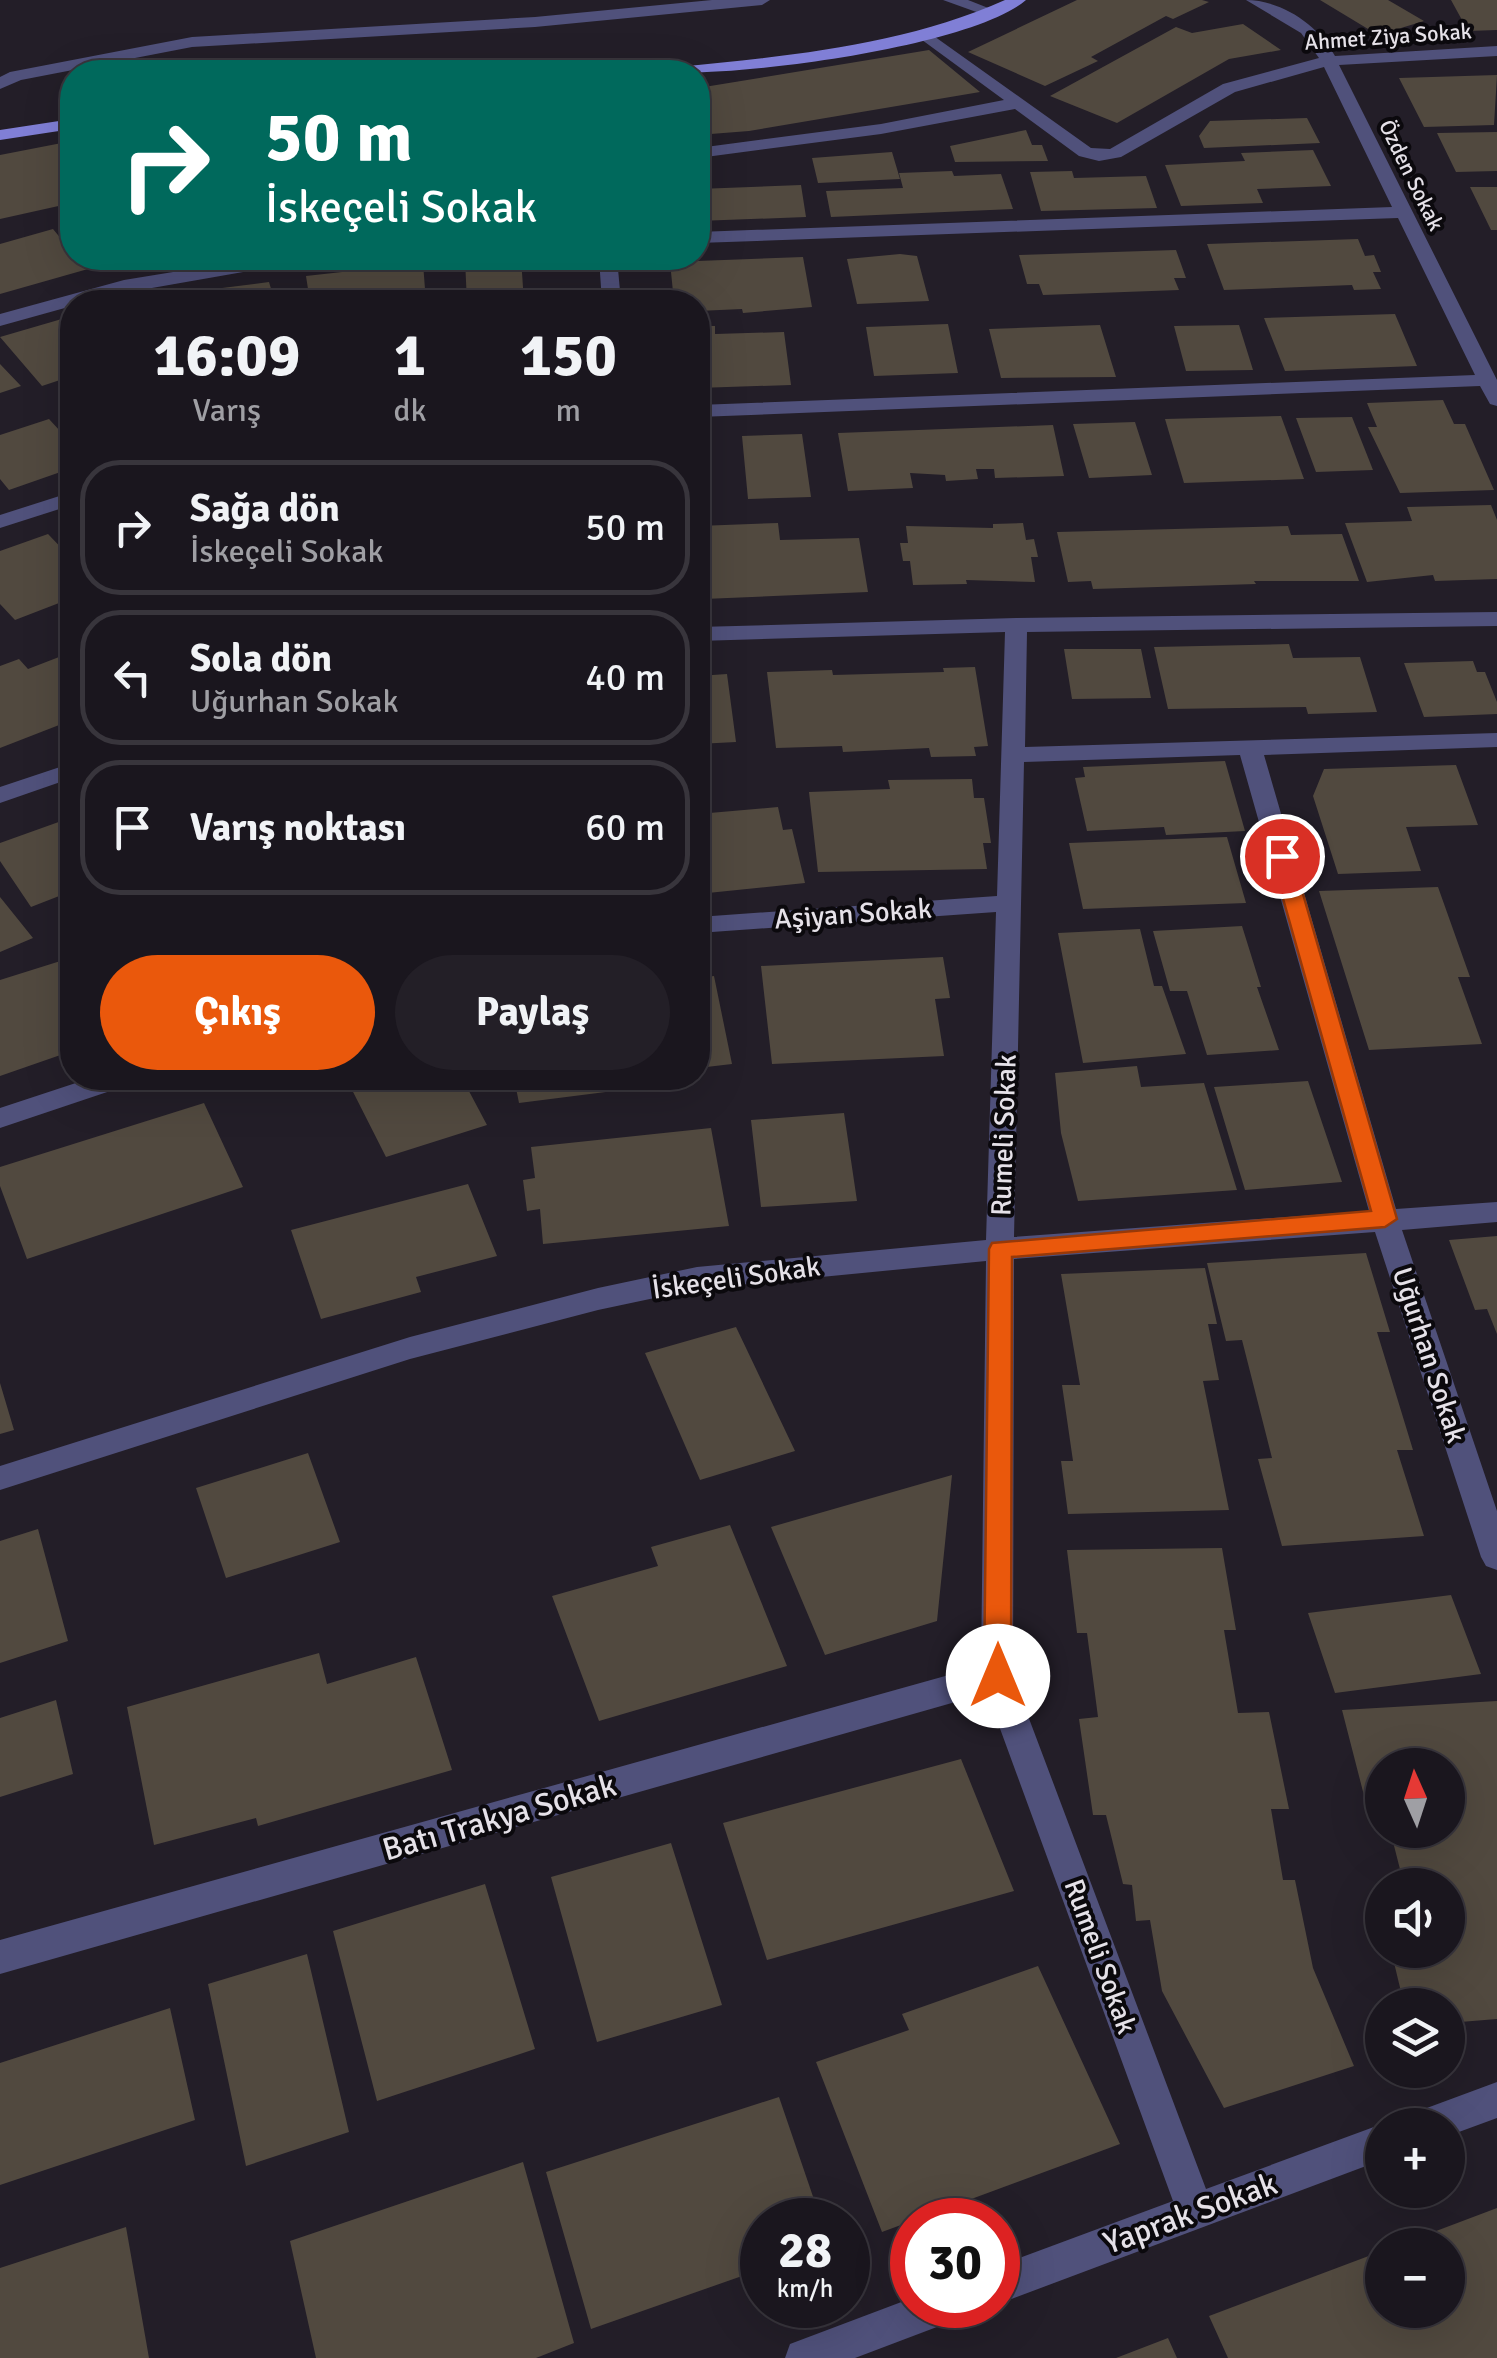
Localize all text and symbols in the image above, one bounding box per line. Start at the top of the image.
street label: Ahmet Ziya Sokak [1304,17,1473,56]
text: 50 m [265,94,413,180]
icon: right [100,100,230,230]
street label: Özden Sokak [1373,115,1450,235]
text: İskeçeli Sokak [265,180,537,235]
text: 16:09 [153,319,300,393]
text: 1 [394,319,426,393]
text: 150 [520,319,617,393]
text: Varış [193,391,261,430]
text: dk [394,391,427,430]
text: m [556,391,581,430]
text: Sağa dön [190,485,340,532]
icon: right [105,500,160,555]
text: 50 m [585,504,665,551]
text: İskeçeli Sokak [190,532,383,571]
text: Sola dön [190,635,332,682]
icon: left [105,650,160,705]
text: 40 m [585,654,665,701]
text: Uğurhan Sokak [190,682,398,721]
icon: arrive [105,800,160,855]
text: Varış noktası [190,804,406,851]
text: 60 m [585,804,665,851]
pin [1240,814,1325,899]
icon: arrive [1255,829,1310,884]
street label: Aşiyan Sokak [773,892,933,936]
button: Çıkış [100,955,375,1070]
button: Paylaş [395,955,670,1070]
street label: Rumeli Sokak [984,1053,1024,1217]
street label: İskeçeli Sokak [650,1249,822,1307]
street label: Uğurhan Sokak [1385,1263,1473,1447]
position arrow [946,1624,1050,1728]
north arrow [1365,1748,1465,1848]
map controls [1365,1748,1465,2328]
street label: Batı Trakya Sokak [378,1766,620,1869]
button: sound [1365,1868,1465,1968]
street label: Rumeli Sokak [1056,1874,1144,2038]
button: layers [1365,1988,1465,2088]
button: + [1365,2108,1465,2208]
street label: Yaprak Sokak [1098,2164,1282,2263]
speed limit sign: 30 [890,2198,1020,2328]
text: 28 [778,2220,832,2282]
button: − [1365,2228,1465,2328]
text: km/h [777,2273,833,2304]

